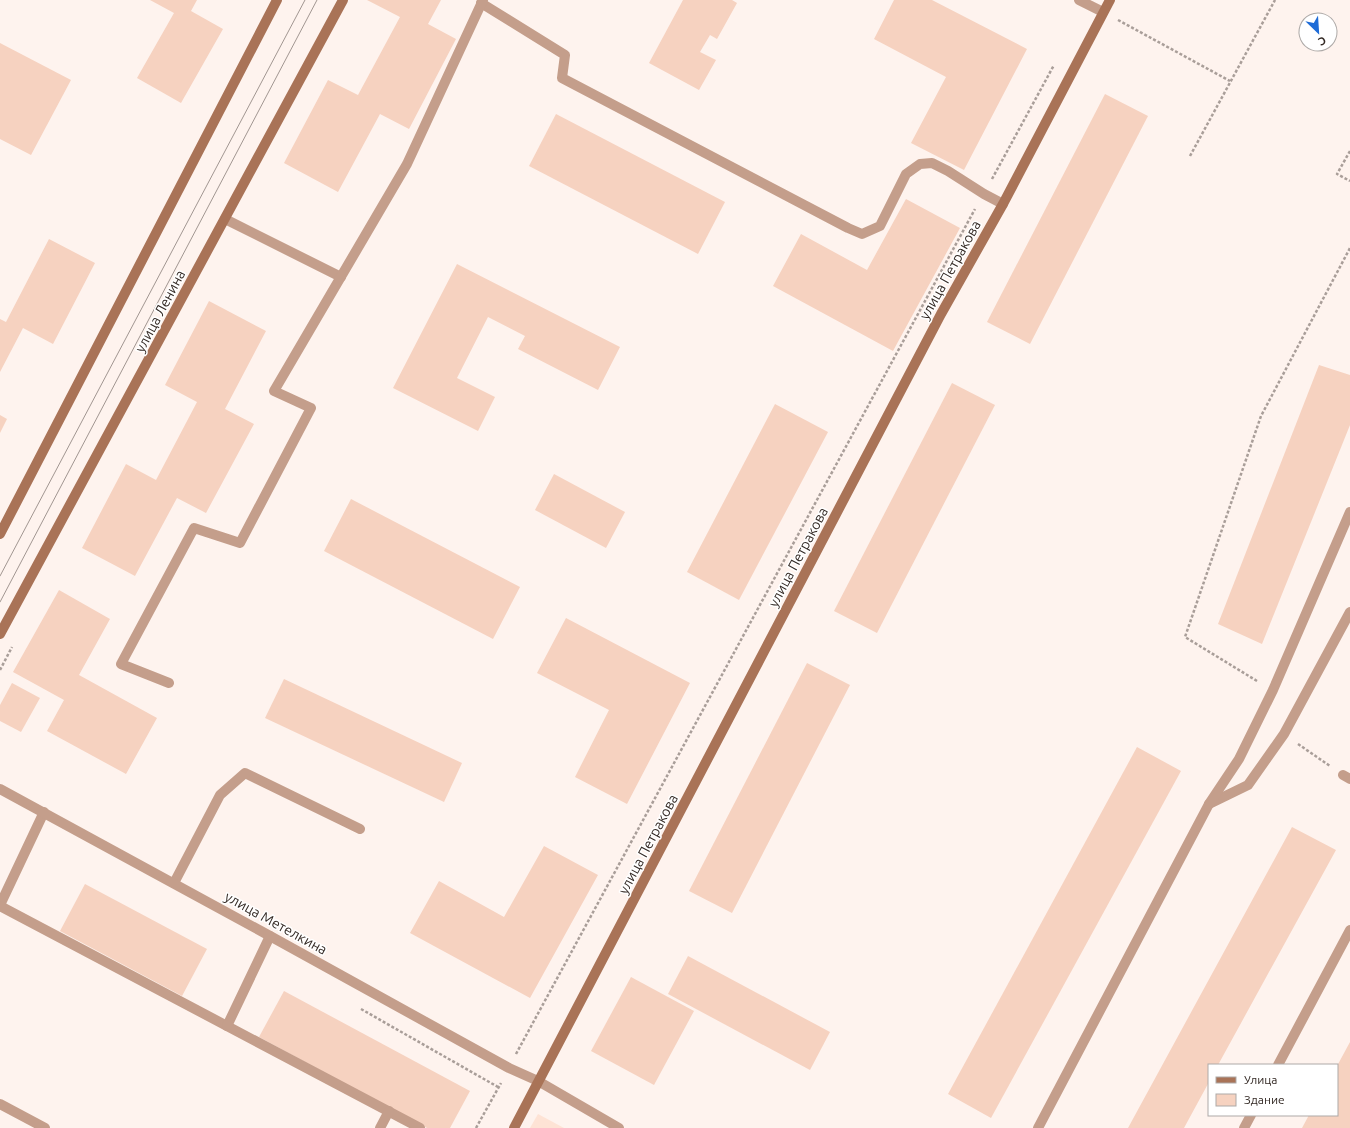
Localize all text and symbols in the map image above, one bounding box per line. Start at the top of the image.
north arrow [1298,12,1338,52]
text: С [1317,34,1328,48]
street label: улица Петракова [916,218,984,322]
street label: улица Ленина [132,267,188,355]
street label: улица Петракова [765,504,831,610]
street label: улица Петракова [615,791,681,897]
street label: улица Метелкина [222,888,330,958]
legend [1208,1064,1338,1116]
text: Улица [1244,1073,1277,1086]
text: Здание [1244,1093,1285,1106]

